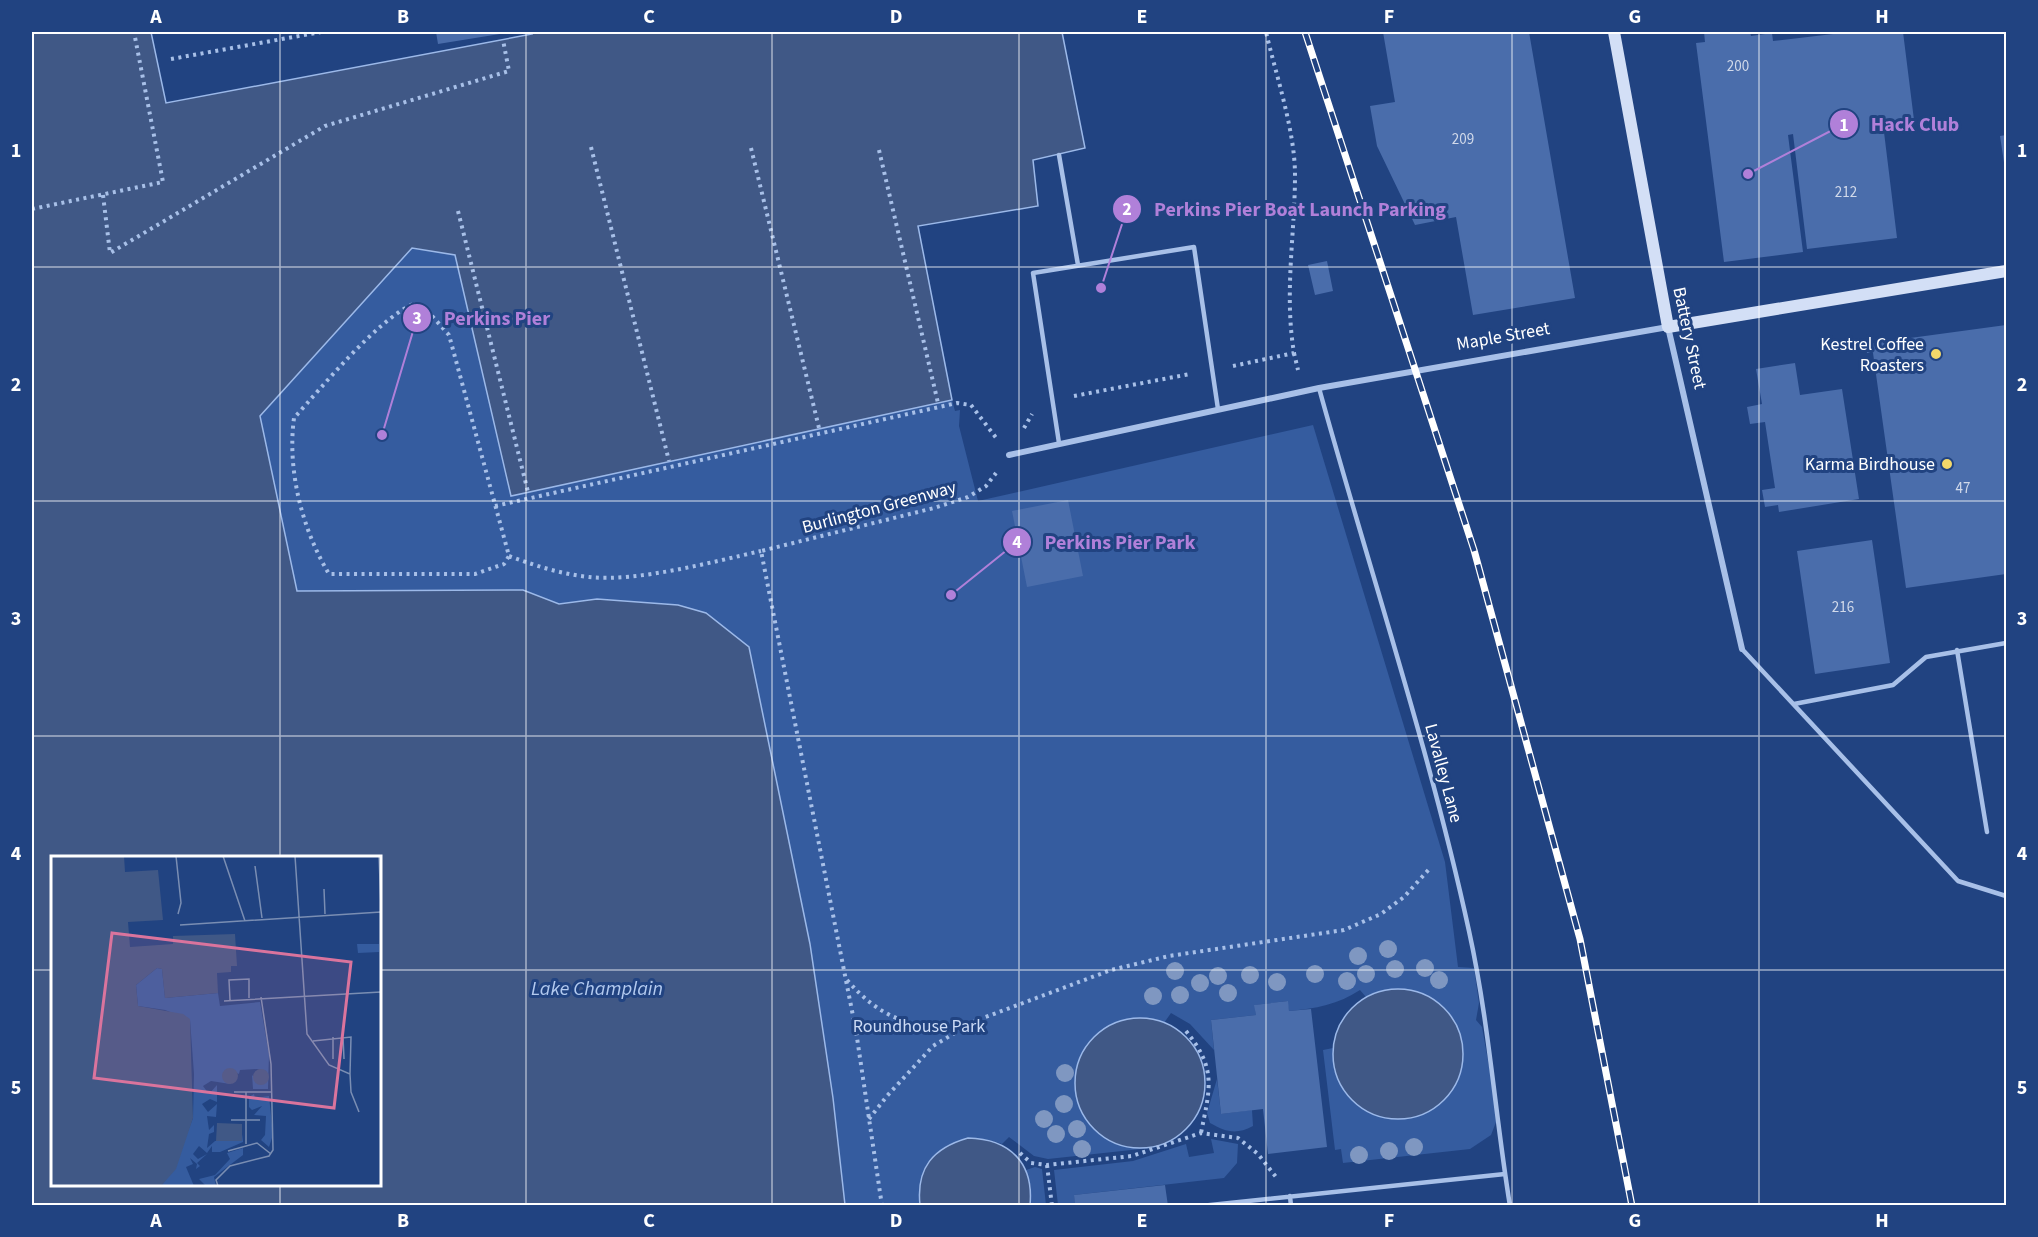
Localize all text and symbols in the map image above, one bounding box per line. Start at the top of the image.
text: A [149,3,162,31]
text: B [397,3,409,31]
text: C [643,3,655,31]
text: D [890,3,902,31]
text: E [1137,3,1147,31]
text: F [1384,3,1394,31]
text: G [1629,3,1641,31]
text: H [1875,3,1889,31]
house number: 200 [1727,56,1749,77]
callout: Hack Club [1829,105,1971,143]
text: Hack Club [1871,111,1959,139]
text: 1 [1839,113,1849,138]
house number: 209 [1452,129,1474,150]
text: 1 [11,137,21,165]
text: 1 [2017,137,2027,165]
house number: 212 [1835,182,1857,203]
callout: Perkins Pier Boat Launch Parking [1112,190,1458,228]
text: Perkins Pier Boat Launch Parking [1154,196,1446,224]
text: 2 [1122,197,1132,222]
street label: Battery Street [1667,285,1713,391]
callout: Perkins Pier [402,299,562,337]
text: Perkins Pier [444,305,550,333]
text: 3 [412,306,422,331]
street label: Maple Street [1454,316,1552,357]
place label: Kestrel Coffee Roasters [1820,332,1924,378]
marker: Kestrel Coffee Roasters [1929,347,1943,361]
text: 2 [11,371,21,399]
text: 2 [2017,371,2027,399]
place label: Karma Birdhouse [1805,452,1935,477]
marker: Karma Birdhouse [1940,457,1954,471]
street label: Burlington Greenway [799,475,960,540]
house number: 47 [1956,478,1970,499]
callout: Perkins Pier Park [1002,523,1207,561]
text: Perkins Pier Park [1044,529,1196,557]
text: 4 [1012,530,1022,555]
house number: 216 [1832,597,1854,618]
text: 3 [11,605,21,633]
text: 3 [2017,605,2027,633]
street label: Lavalley Lane [1418,721,1469,826]
text: 4 [11,840,22,868]
text: 4 [2017,840,2028,868]
inset map [51,856,381,1186]
water label: Lake Champlain [531,975,663,1003]
park label: Roundhouse Park [853,1014,985,1039]
text: 5 [11,1074,21,1102]
text: 5 [2017,1074,2027,1102]
text: A [149,1207,162,1235]
text: B [397,1207,409,1235]
text: C [643,1207,655,1235]
text: D [890,1207,902,1235]
text: E [1137,1207,1147,1235]
text: F [1384,1207,1394,1235]
text: G [1629,1207,1641,1235]
text: H [1875,1207,1889,1235]

